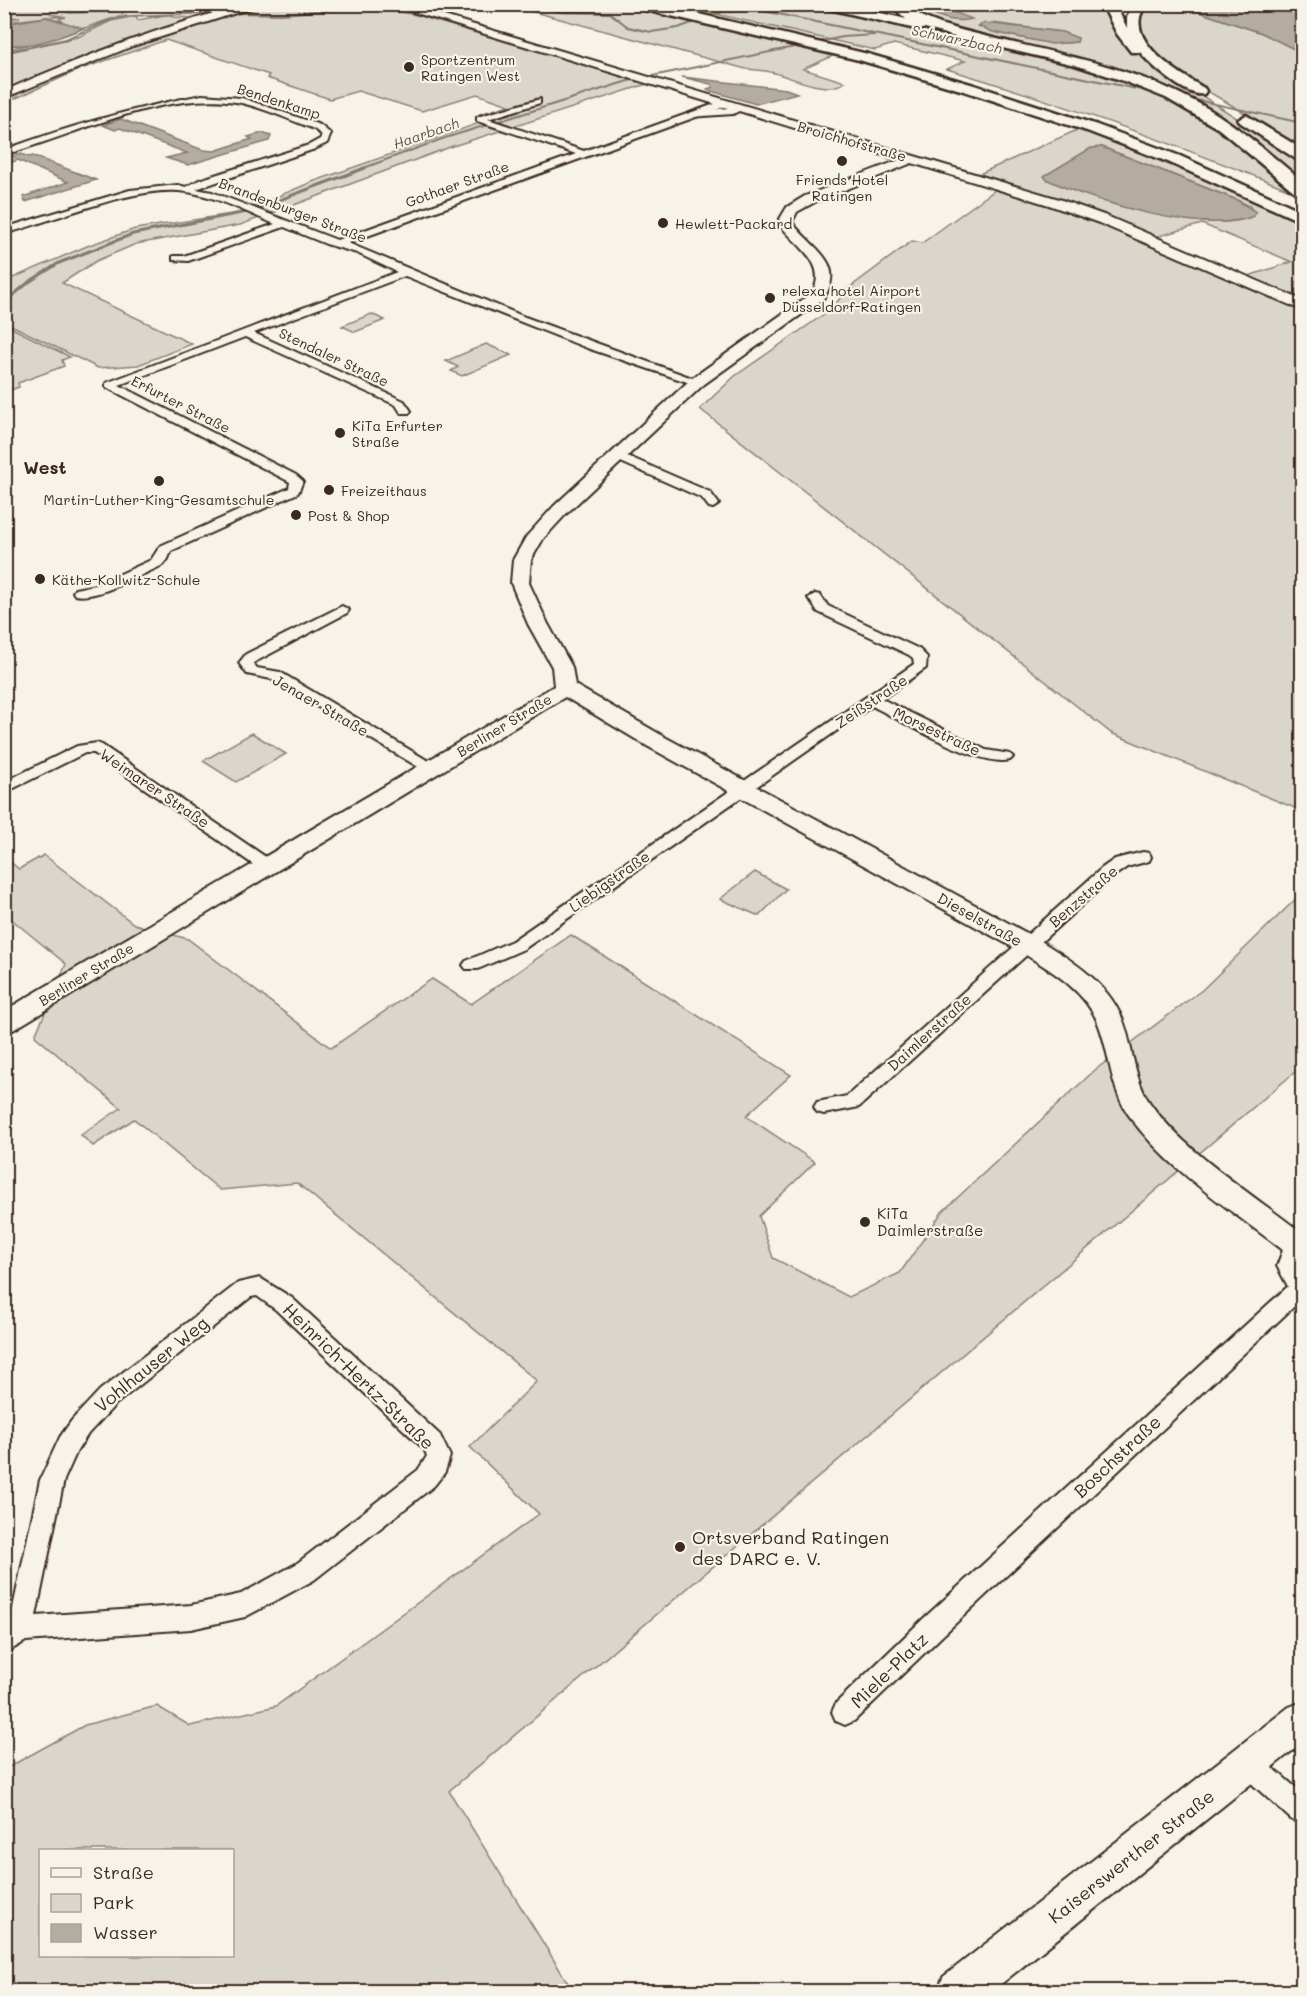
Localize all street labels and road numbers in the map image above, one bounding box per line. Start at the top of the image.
street label: Bendenkamp [235,79,323,123]
street label: Broichhofstraße [795,116,909,166]
street label: Gothaer Straße [403,156,511,212]
street label: Brandenburger Straße [216,173,370,247]
street label: Stendaler Straße [276,323,392,391]
street label: Erfurter Straße [128,371,234,437]
street label: Jenaer Straße [269,669,373,741]
street label: Zeißstraße [831,669,911,733]
street label: Berliner Straße [453,689,555,761]
street label: Morsestraße [890,702,984,760]
street label: Weimarer Straße [96,744,214,832]
street label: Liebigstraße [565,846,653,916]
street label: Benzstraße [1044,861,1122,931]
street label: Dieselstraße [934,887,1026,951]
street label: Berliner Straße [35,938,137,1010]
street label: Daimlerstraße [883,989,975,1075]
street label: Heinrich-Hertz-Straße [278,1297,440,1455]
street label: Vohlhauser Weg [89,1311,213,1417]
street label: Boschstraße [1068,1409,1166,1503]
street label: Miele-Platz [845,1627,933,1713]
street label: Kaiserswerther Straße [1043,1784,1219,1928]

